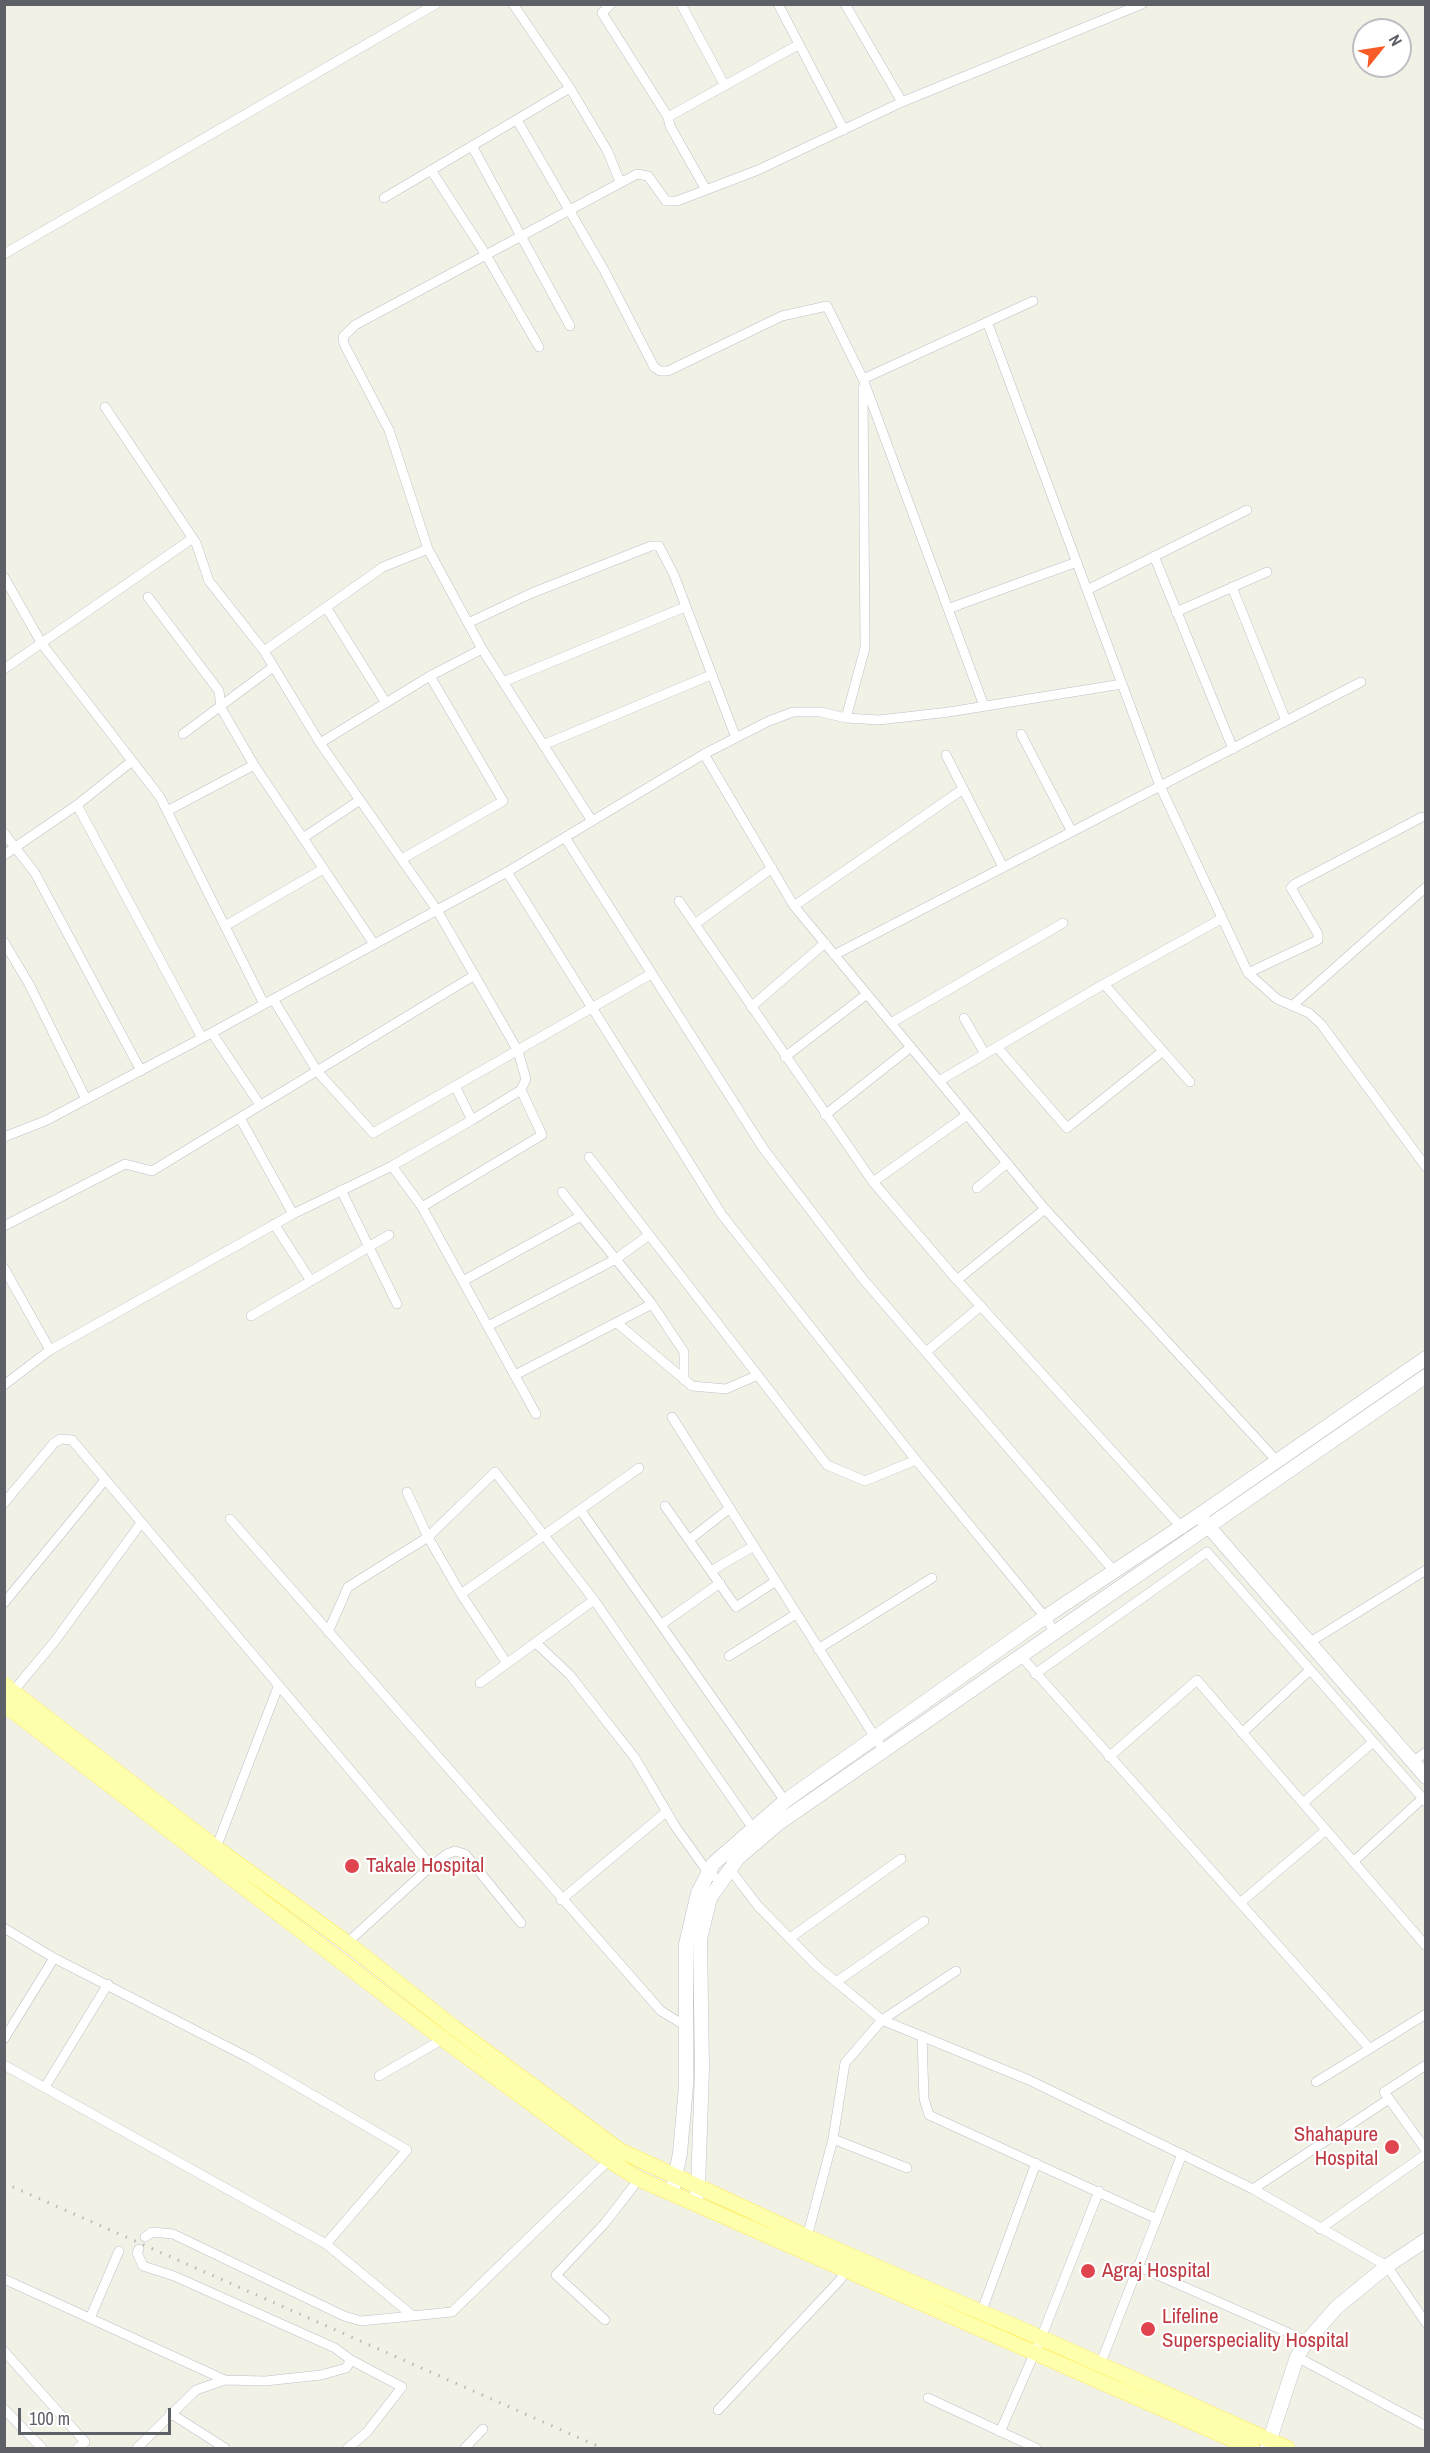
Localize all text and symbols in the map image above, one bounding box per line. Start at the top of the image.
north arrow [1352,18,1412,78]
text: N [1384,30,1408,50]
place label: Takale Hospital [366,1853,484,1879]
marker: Takale Hospital [343,1857,361,1875]
place label: Shahapure Hospital [1294,2122,1378,2172]
marker: Shahapure Hospital [1383,2138,1401,2156]
place label: Agraj Hospital [1102,2258,1210,2284]
marker: Agraj Hospital [1079,2262,1097,2280]
place label: Lifeline Superspeciality Hospital [1162,2304,1349,2354]
marker: Lifeline Superspeciality Hospital [1139,2320,1157,2338]
scale bar [21,2396,174,2434]
text: 100 m [29,2406,70,2431]

